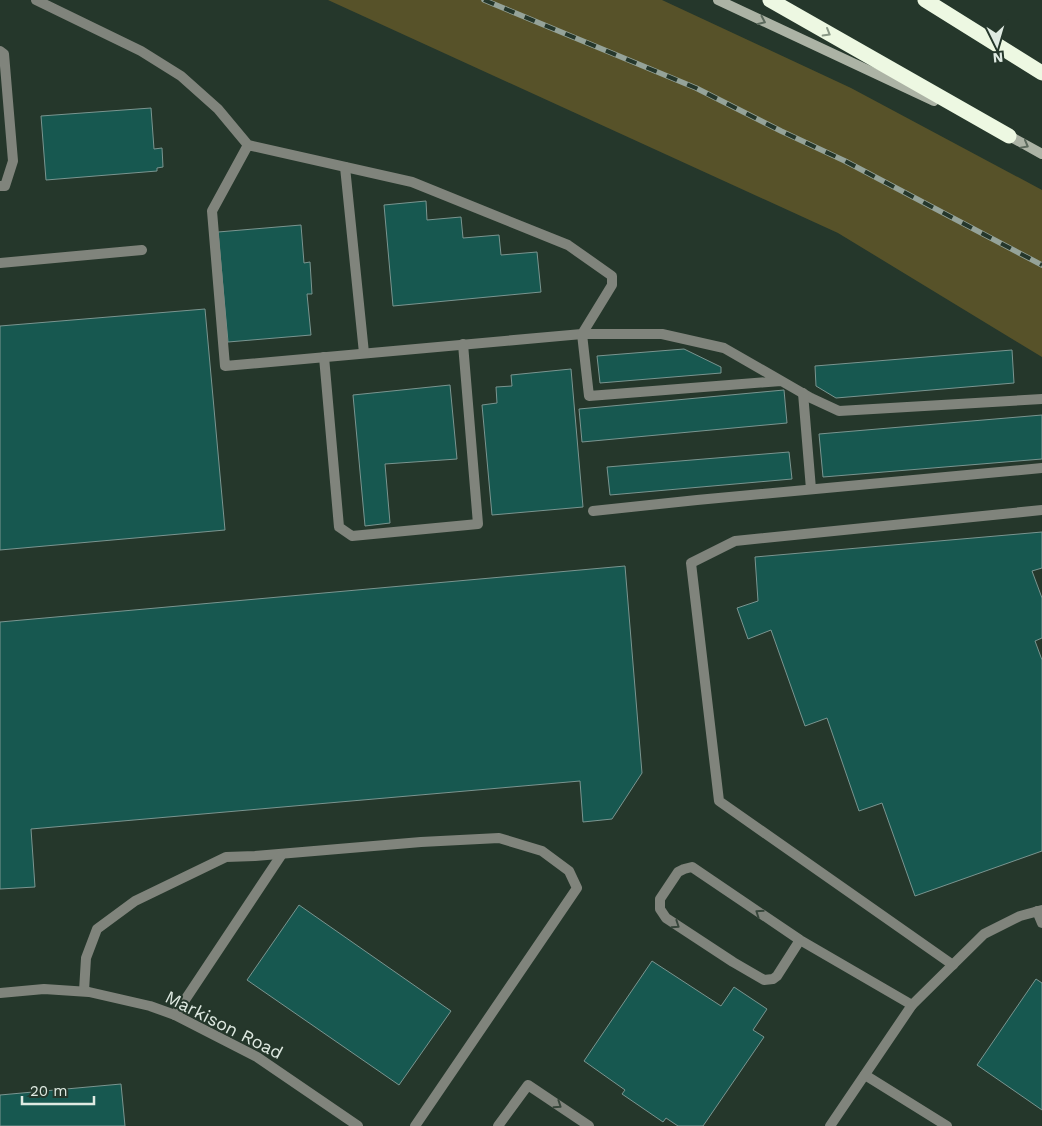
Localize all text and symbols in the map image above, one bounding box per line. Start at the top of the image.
one-way arrow [757,14,766,25]
north arrow [972,20,1022,70]
one-way arrow [822,26,831,36]
text: N [992,50,1004,66]
one-way arrow [1020,139,1029,149]
one-way arrow [756,910,765,919]
one-way arrow [671,918,680,928]
street label: Markison Road [162,986,287,1063]
scale bar [22,1074,95,1106]
text: 20 m [30,1082,68,1100]
one-way arrow [553,1099,562,1109]

